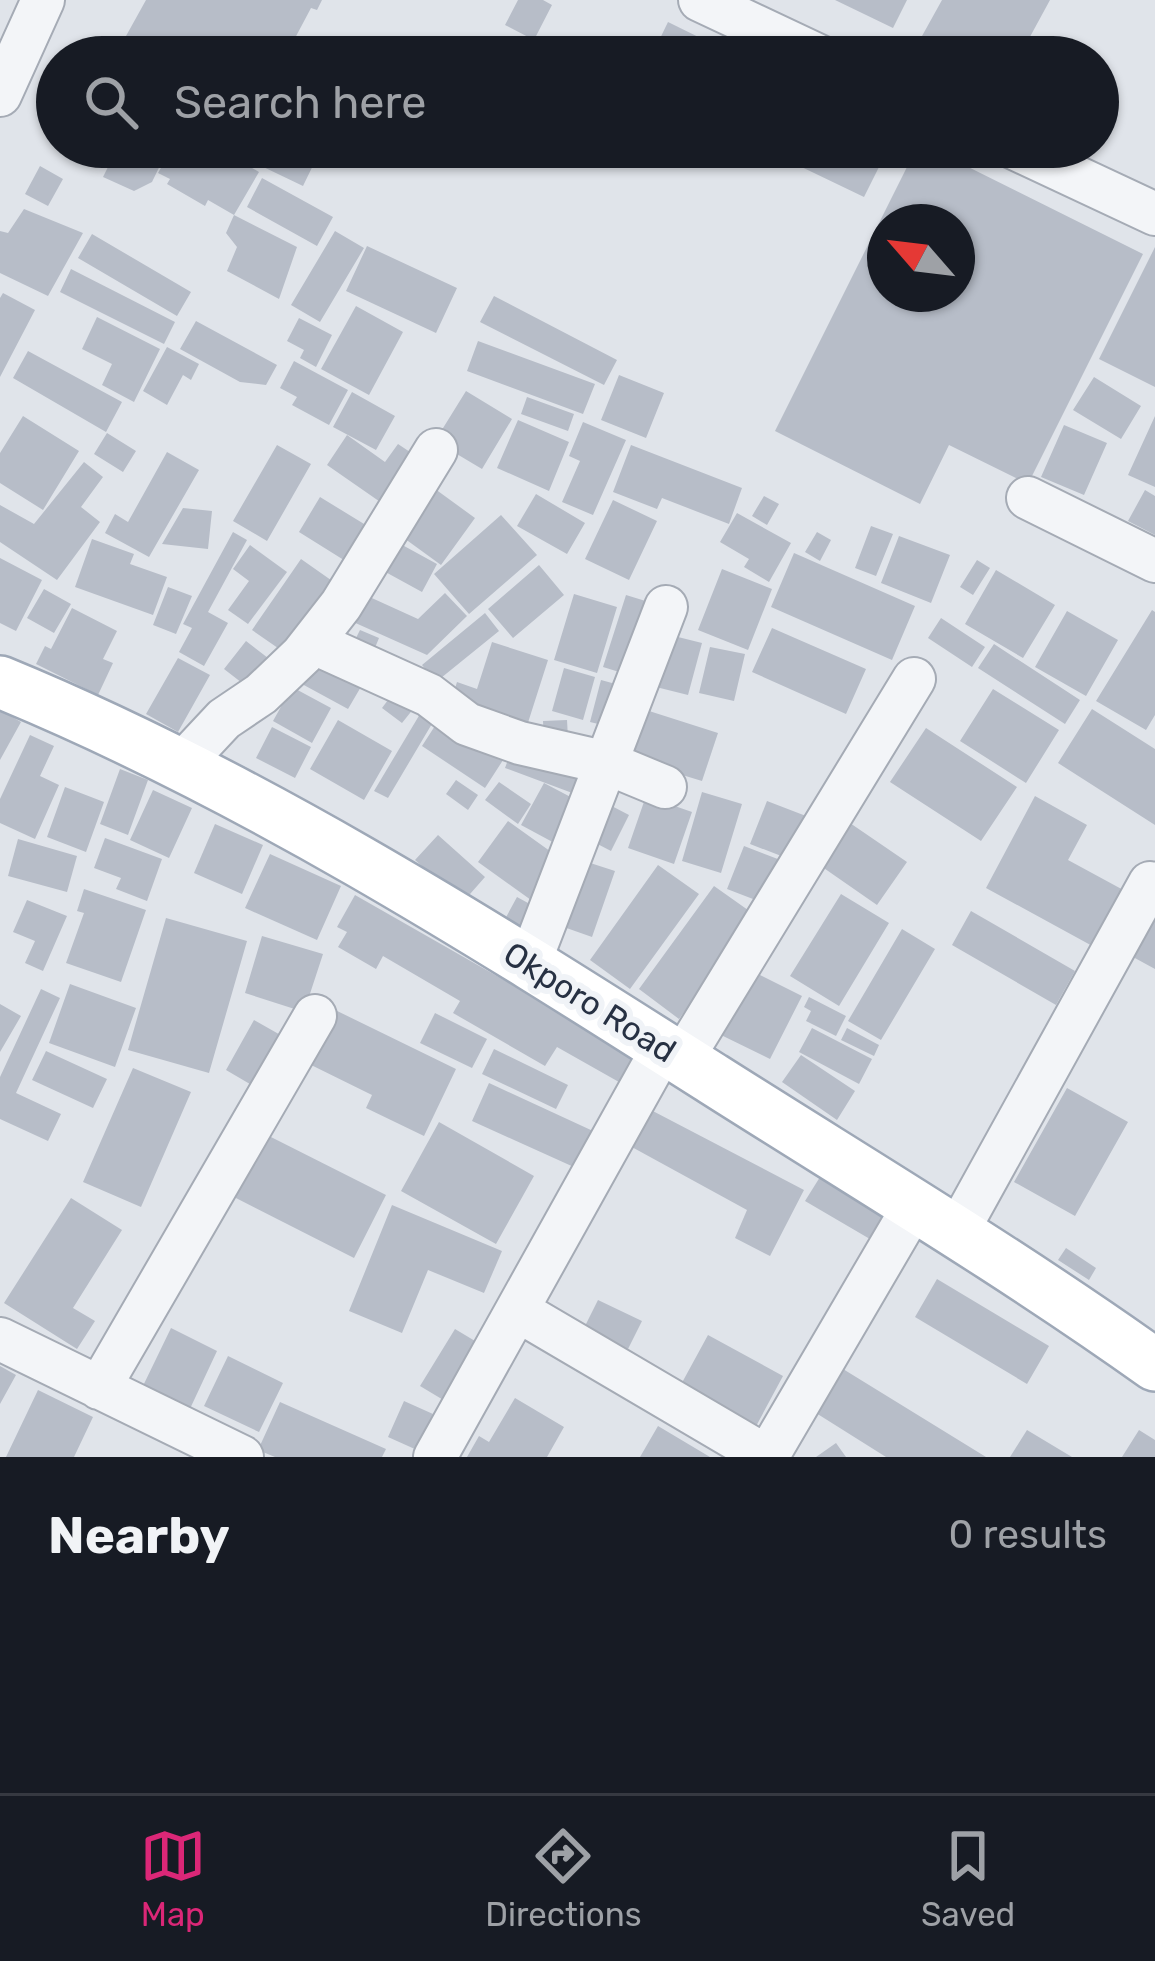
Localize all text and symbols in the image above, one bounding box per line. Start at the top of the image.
search box [36,36,1119,168]
icon: search [78,69,144,135]
text: Search here [174,76,426,129]
north arrow [867,204,975,312]
street label: Okporo Road [497,934,683,1070]
text: Nearby [48,1505,230,1566]
text: 0 results [948,1512,1107,1558]
tab: Map [140,1823,206,1934]
tab: Directions [485,1823,642,1934]
tab: Saved [921,1823,1015,1934]

